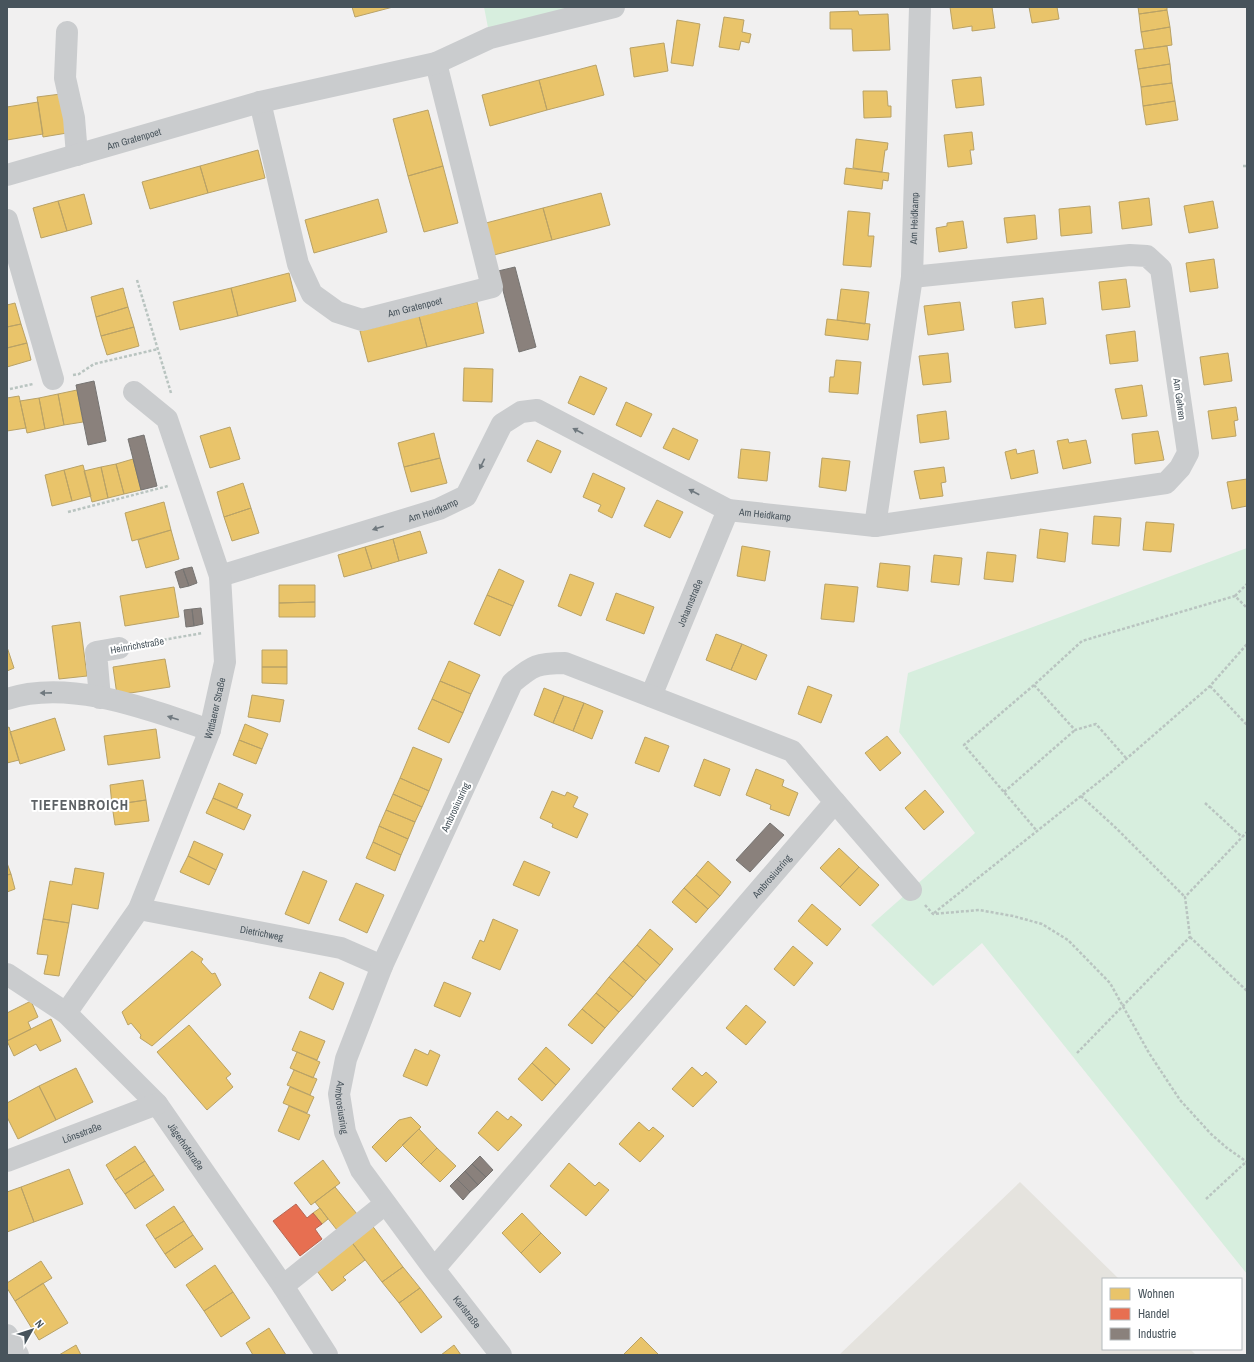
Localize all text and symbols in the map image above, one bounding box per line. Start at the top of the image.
street label: Am Gratenpoet [104,125,163,153]
street label: Am Heidkamp [907,192,922,246]
street label: Am Gratenpoet [385,294,444,320]
street label: Am Gehren [1170,376,1189,421]
one-way arrow [573,428,584,435]
one-way arrow [479,458,485,470]
one-way arrow [688,488,699,495]
street label: Am Heidkamp [406,495,460,525]
street label: Am Heidkamp [737,505,792,524]
one-way arrow [372,525,384,531]
street label: Johannstraße [674,577,706,629]
street label: Heinrichstraße [109,634,165,657]
street label: Wittlaerer Straße [201,676,228,741]
one-way arrow [40,690,52,697]
one-way arrow [166,715,178,721]
street label: Ambrosiusring [438,780,473,835]
district label: TIEFENBROICH [31,796,129,814]
street label: Ambrosiusring [749,852,794,902]
street label: Dietrichweg [239,923,285,944]
street label: Ambrosiusring [332,1079,351,1135]
street label: Lönsstraße [60,1120,104,1146]
street label: Jägerhofstraße [165,1120,207,1173]
legend [1102,1278,1242,1350]
text: Wohnen [1138,1286,1174,1302]
street label: Karlstraße [450,1293,484,1331]
text: Handel [1138,1306,1169,1322]
north arrow [12,1310,52,1350]
text: N [32,1317,47,1331]
text: Industrie [1138,1326,1176,1342]

